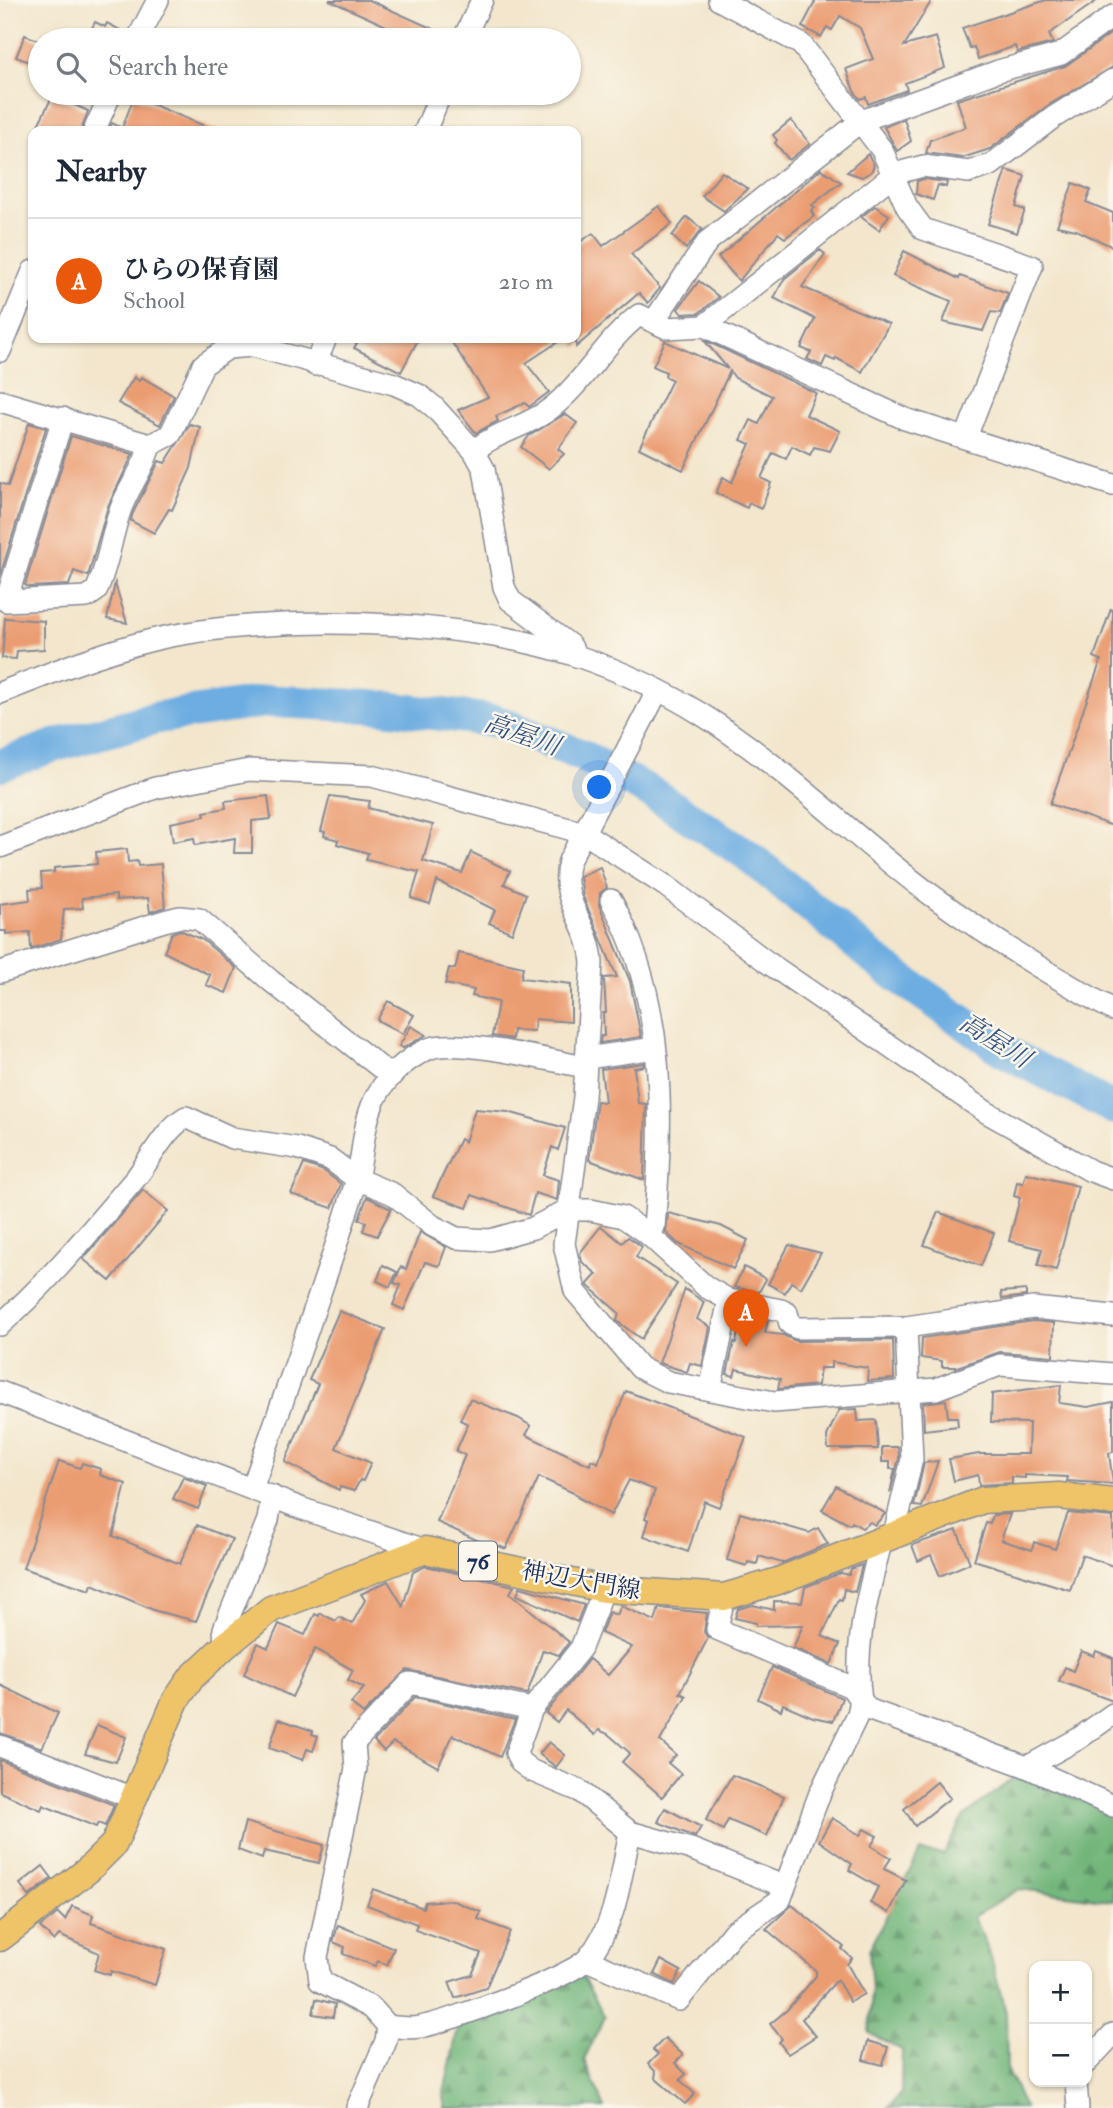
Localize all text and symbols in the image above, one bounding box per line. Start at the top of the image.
search box [28,28,581,105]
icon: search [52,48,90,86]
text: Search here [108,51,228,83]
text: Nearby [56,153,146,190]
text: ひらの保育園 [123,254,279,286]
text: A [72,267,86,296]
text: 210 m [499,267,553,296]
text: School [123,286,185,315]
water label: 高屋川 [480,707,567,764]
your location [582,770,616,804]
water label: 高屋川 [953,1007,1039,1077]
pin: A [723,1289,769,1347]
road number: 76 [459,1542,497,1580]
street label: 神辺大門線 [519,1555,643,1607]
map controls [1029,1961,1092,2087]
button: + [1029,1961,1092,2024]
button: − [1029,2024,1092,2087]

